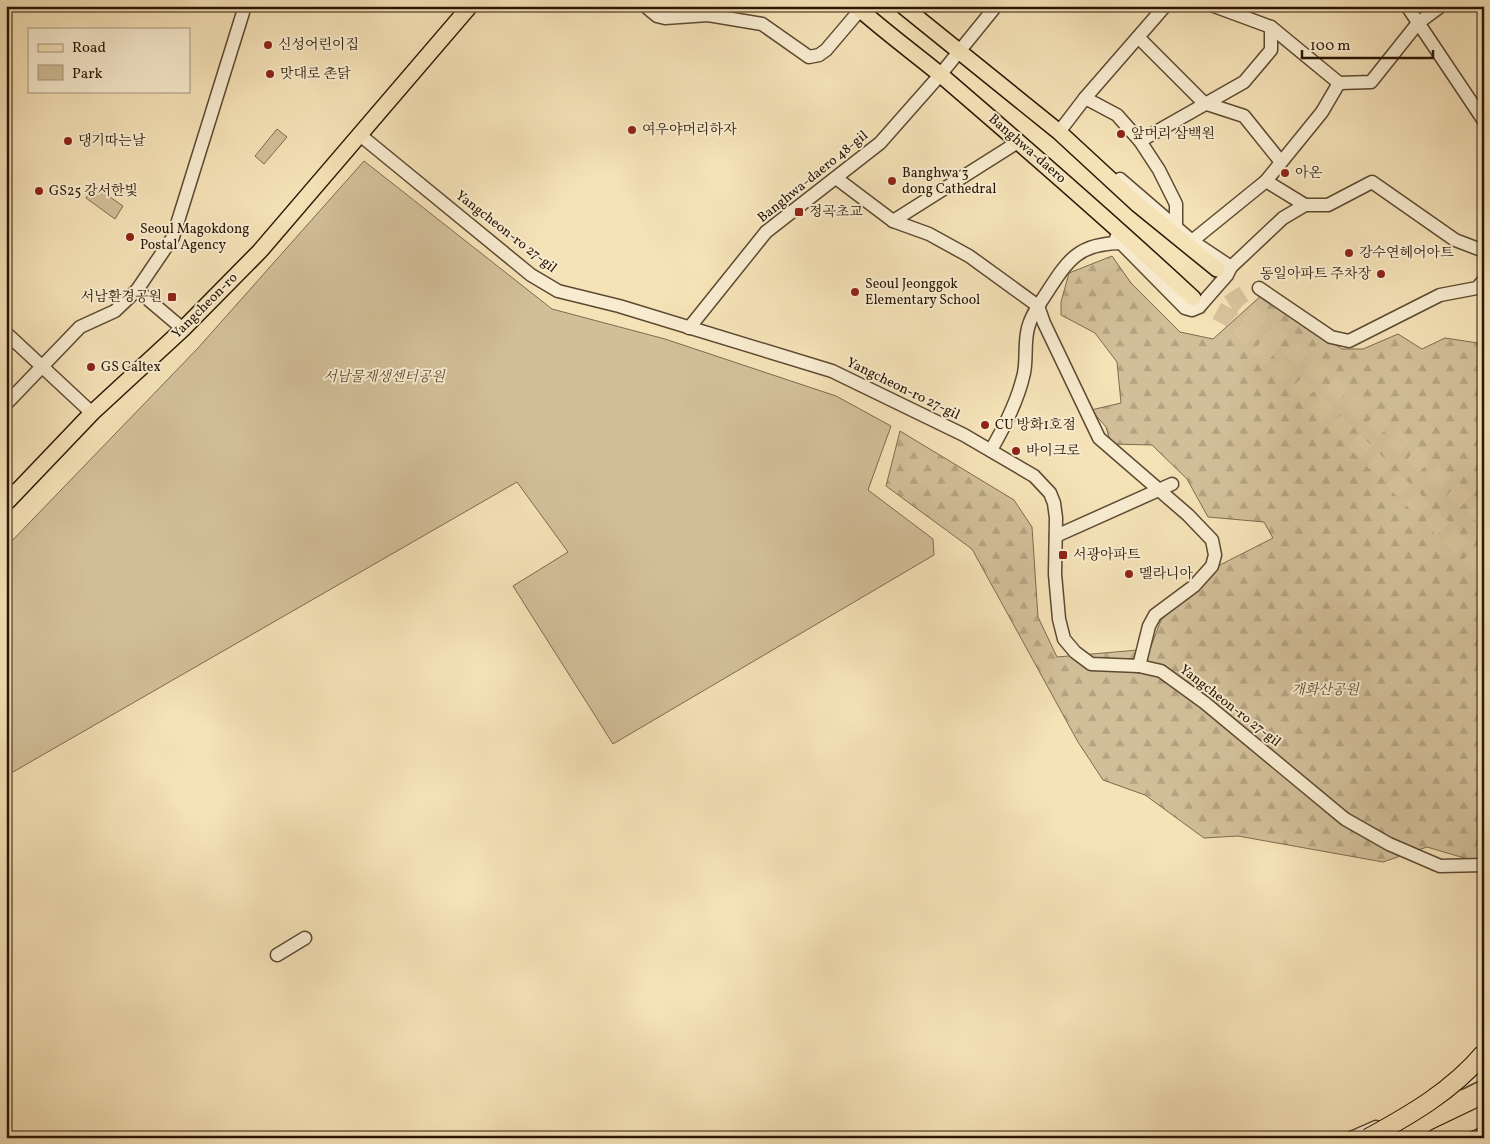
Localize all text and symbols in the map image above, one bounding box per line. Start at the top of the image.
legend [28,28,190,92]
scale bar [1302,28,1434,60]
place label: 신성어린이집 [278,36,359,55]
text: 100 m [1310,36,1350,57]
text: Road [72,38,106,59]
marker: 신성어린이집 [262,39,274,51]
text: Park [72,64,103,85]
place label: 맛대로 촌닭 [280,65,351,84]
marker: 맛대로 촌닭 [264,68,276,80]
street label: Banghwa-daero [984,110,1070,188]
place label: 여우야머리하자 [642,121,737,140]
marker: 여우야머리하자 [626,124,638,136]
place label: 앞머리 삼백원 [1131,125,1215,144]
street label: Banghwa-daero 48-gil [754,127,872,227]
marker: 앞머리 삼백원 [1115,128,1127,140]
place label: 댕기따는날 [78,132,146,151]
marker: 댕기따는날 [62,135,74,147]
place label: Banghwa 3 dong Cathedral [902,164,996,199]
place label: 아온 [1295,164,1323,183]
marker: 아온 [1279,167,1291,179]
marker: Banghwa 3 dong Cathedral [886,175,898,187]
place label: GS25 강서한빛 [49,182,138,201]
marker: GS25 강서한빛 [33,185,45,197]
street label: Yangcheon-ro 27-gil [451,186,561,278]
place label: 정곡초교 [809,203,864,222]
marker: 정곡초교 [793,206,805,218]
place label: Seoul Magokdong Postal Agency [140,220,249,255]
marker: Seoul Magokdong Postal Agency [124,231,136,243]
place label: 강수연헤어아트 [1359,244,1454,263]
marker: 강수연헤어아트 [1343,247,1355,259]
place label: 동일아파트 주차장 [1260,265,1371,284]
marker: 동일아파트 주차장 [1375,268,1387,280]
street label: Yangcheon-ro [168,269,242,343]
place label: Seoul Jeonggok Elementary School [865,275,980,310]
marker: Seoul Jeonggok Elementary School [849,286,861,298]
place label: 서남환경공원 [81,288,162,307]
marker: 서남환경공원 [166,291,178,303]
street label: Yangcheon-ro 27-gil [843,353,963,425]
place label: GS Caltex [101,358,161,377]
marker: GS Caltex [85,361,97,373]
park label: 서남물재생센터공원 [323,368,446,387]
place label: CU 방화1호점 [995,416,1076,435]
marker: CU 방화1호점 [979,419,991,431]
place label: 바이크로 [1026,442,1081,461]
marker: 바이크로 [1010,445,1022,457]
place label: 서광아파트 [1073,546,1141,565]
marker: 서광아파트 [1057,549,1069,561]
place label: 멜라니아 [1139,565,1194,584]
marker: 멜라니아 [1123,568,1135,580]
street label: Yangcheon-ro 27-gil [1175,660,1285,752]
park label: 개화산공원 [1291,681,1360,700]

